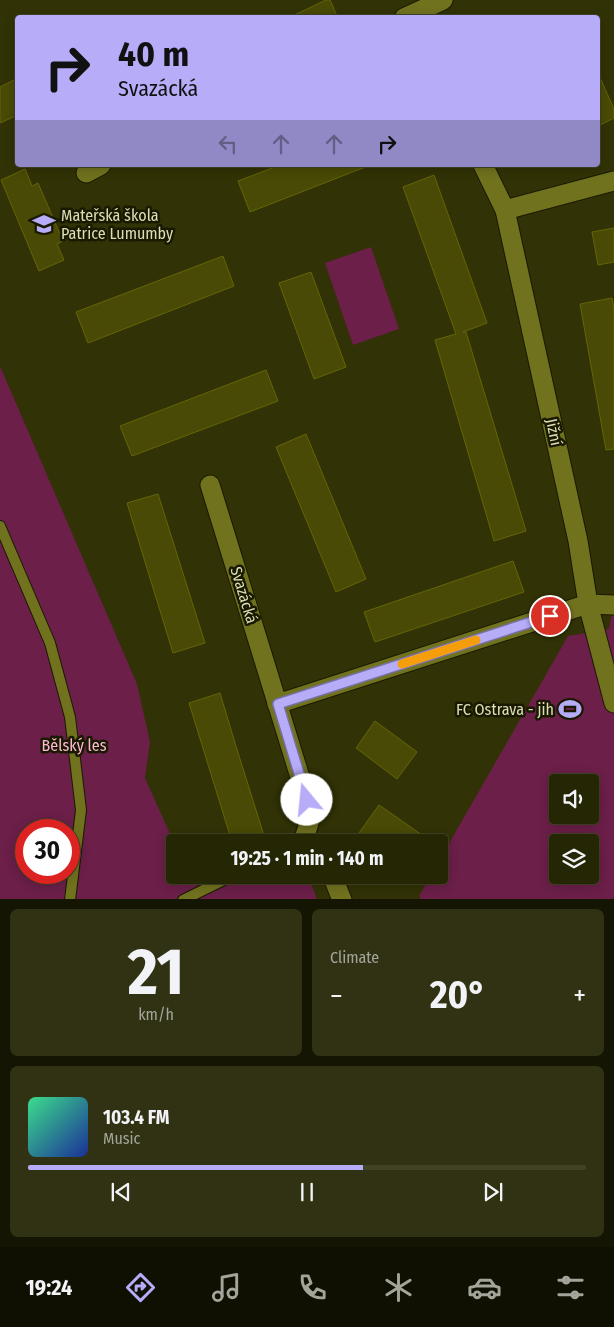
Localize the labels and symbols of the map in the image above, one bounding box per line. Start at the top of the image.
place label: Mateřská škola Patrice Lumumby [61,206,174,243]
school or university icon: Mateřská škola Patrice Lumumby [31,211,57,237]
street label: Jižní [542,417,566,447]
street label: Svazácká [226,564,262,626]
pin [529,595,571,637]
sports icon: FC Ostrava - jih [557,696,583,722]
place label: FC Ostrava - jih [456,700,554,719]
park label: Bělský les [42,736,107,755]
position arrow [280,773,332,825]
speed limit sign: 30 [15,819,80,884]

